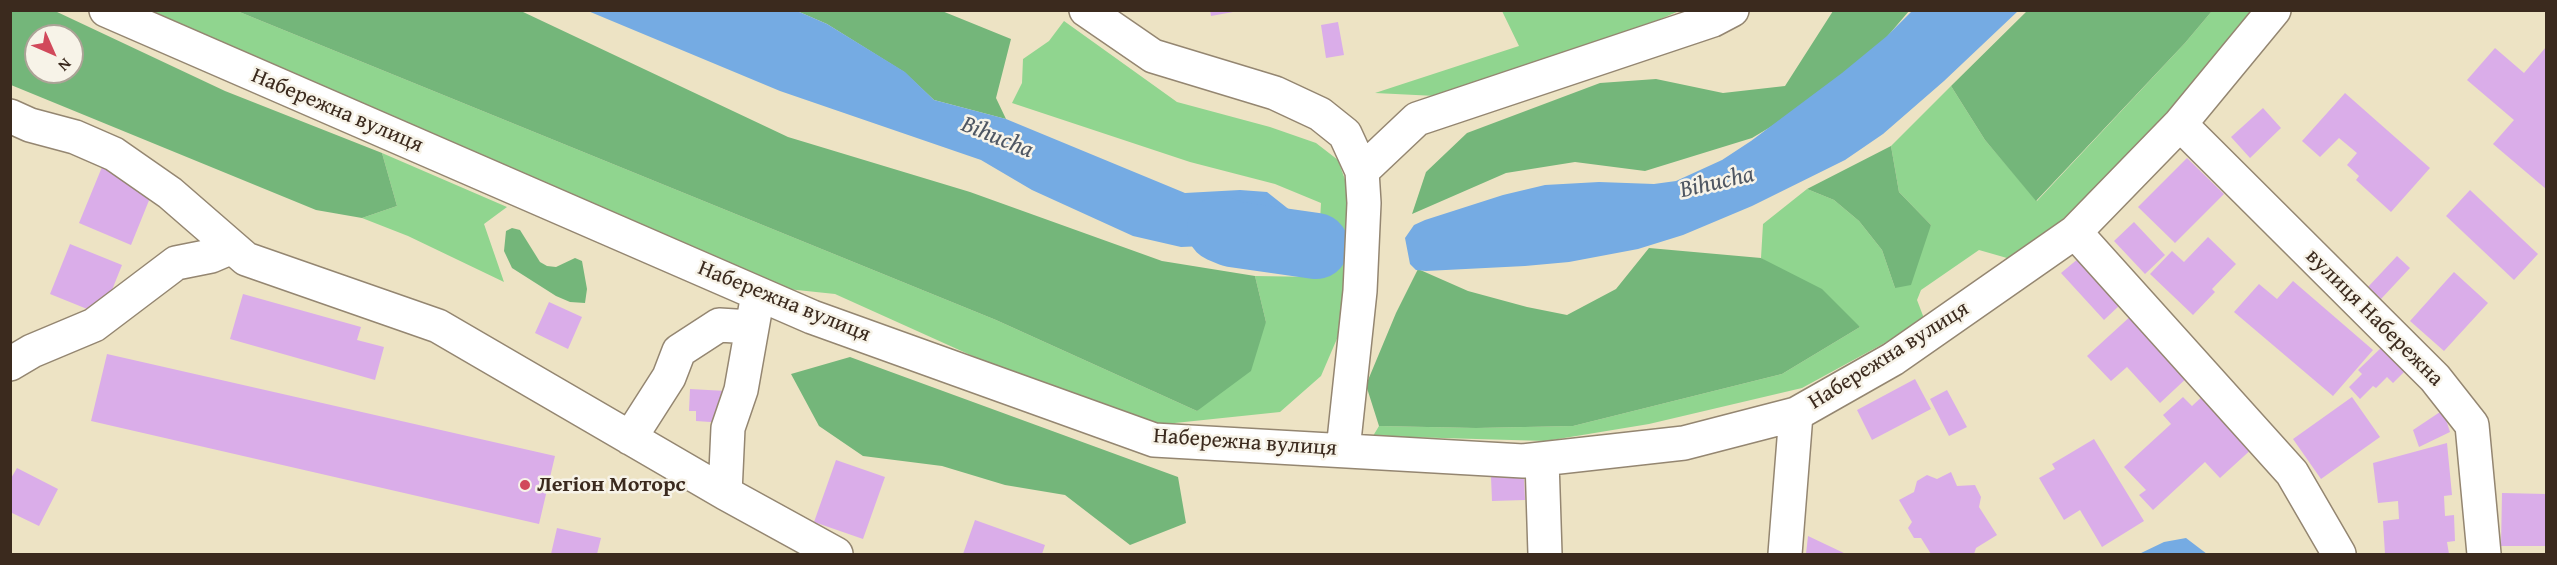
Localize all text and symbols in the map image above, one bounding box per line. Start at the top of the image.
north arrow [24,24,84,84]
text: N [53,53,78,78]
street label: Набережна вулиця [247,63,427,159]
water label: Bihucha [957,111,1037,165]
water label: Bihucha [1677,161,1757,205]
street label: вулиця Набережна [2300,244,2448,392]
street label: Набережна вулиця [694,255,874,349]
street label: Набережна вулиця [1804,296,1974,416]
street label: Набережна вулиця [1152,423,1338,463]
place label: Легіон Моторс [537,472,686,498]
marker: Легіон Моторс [518,478,532,492]

